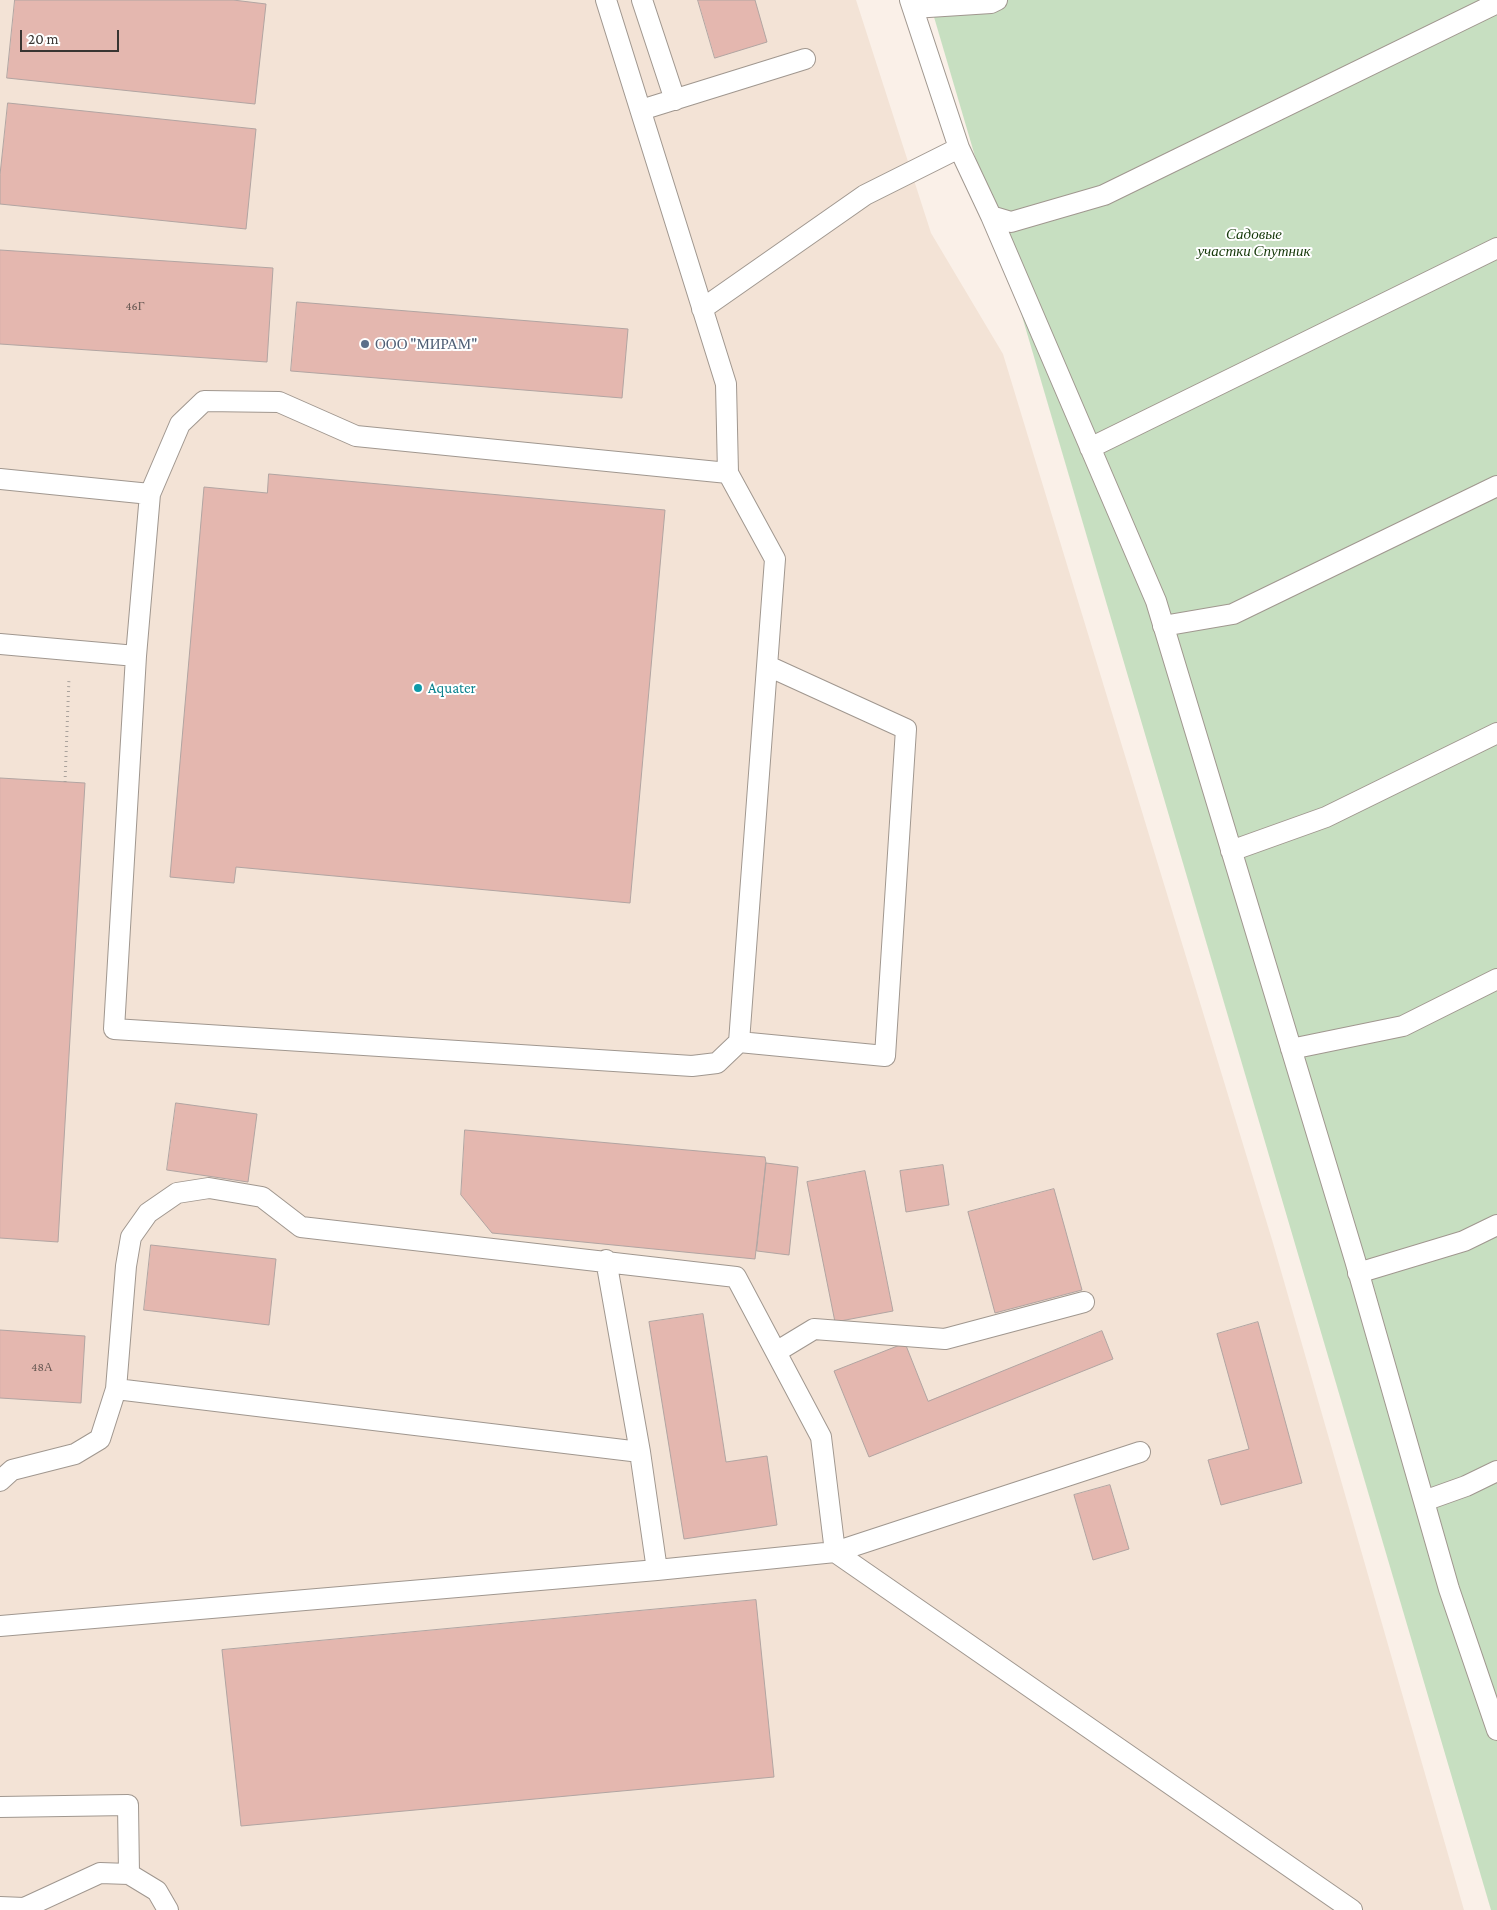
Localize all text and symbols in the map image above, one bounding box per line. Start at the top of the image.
scale bar [22,20,121,52]
text: 20 m [28,31,59,47]
park label: Садовые участки Спутник [1197,225,1311,260]
house number: 46Г [125,299,145,313]
place label: ООО "МИРАМ" [375,335,477,353]
marker: ООО "МИРАМ" [359,338,371,350]
place label: Aquater [428,679,476,697]
marker: Aquater [412,682,424,694]
house number: 48А [31,1360,53,1374]

